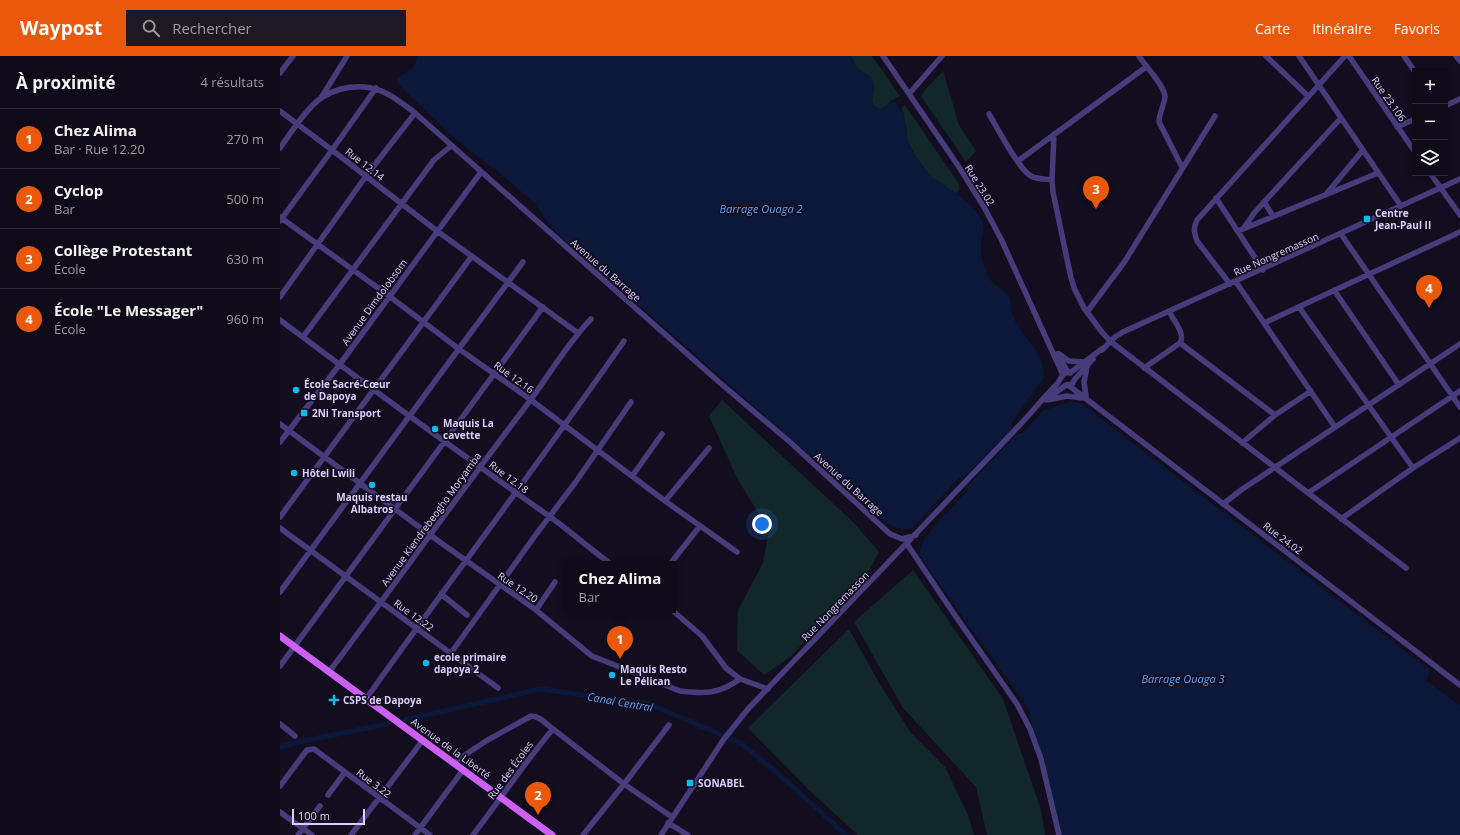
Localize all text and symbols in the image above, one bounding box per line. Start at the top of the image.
search box [126,10,406,46]
text: Waypost [20,15,102,41]
icon: search [140,17,162,39]
text: Rechercher [172,18,252,38]
text: Carte [1255,19,1290,38]
text: Itinéraire [1312,19,1372,38]
text: Favoris [1394,19,1440,38]
map controls [1412,68,1448,176]
button: + [1412,68,1448,104]
text: À proximité [16,71,115,94]
text: 4 résultats [200,73,264,91]
street label: Rue 23.106 [1368,74,1410,124]
button: − [1412,104,1448,140]
text: Chez Alima [54,120,137,140]
text: 1 [25,130,33,148]
text: 270 m [226,130,264,148]
text: Bar · Rue 12.20 [54,140,145,158]
button: layers [1412,140,1448,176]
street label: Rue 12.14 [343,144,388,184]
street label: Rue 23.02 [962,162,998,208]
pin: 3 [1083,176,1109,209]
text: Cyclop [54,180,103,200]
text: 2 [25,190,33,208]
text: 500 m [226,190,264,208]
text: Bar [54,200,75,218]
water label: Barrage Ouaga 2 [719,201,803,216]
place label: Centre Jean-Paul II [1374,206,1431,232]
marker: Centre Jean-Paul II [1362,214,1372,224]
street label: Rue Nongremasson [1231,229,1321,279]
street label: Avenue du Barrage [568,236,644,305]
text: Collège Protestant [54,240,192,260]
text: 3 [25,250,33,268]
text: 630 m [226,250,264,268]
street label: Avenue Dimdolobsom [338,256,410,348]
text: École [54,260,86,278]
pin: 4 [1416,275,1442,308]
text: École "Le Messager" [54,300,203,320]
text: 4 [25,310,33,328]
text: 960 m [226,310,264,328]
text: École [54,320,86,338]
street label: Rue 12.16 [491,358,537,396]
place label: École Sacré-Cœur de Dapoya [304,377,391,403]
marker: École Sacré-Cœur de Dapoya [291,385,301,395]
place label: 2Ni Transport [312,406,381,420]
marker: 2Ni Transport [299,408,309,418]
place label: Maquis La cavette [443,416,494,442]
marker: Maquis La cavette [430,424,440,434]
street label: Avenue Kiendrebeogho Moryamba [378,449,484,589]
street label: Avenue du Barrage [811,449,887,519]
street label: Rue 12.18 [486,458,532,497]
place label: Hôtel Lwili [302,466,355,480]
marker: Hôtel Lwili [289,468,299,478]
marker: Maquis restau Albatros [367,480,377,490]
place label: Maquis restau Albatros [336,490,408,516]
your location [752,514,772,534]
street label: Rue 24.02 [1260,519,1306,558]
popup [564,561,676,613]
street label: Rue 12.20 [495,568,541,606]
text: Chez Alima [579,568,661,588]
street label: Rue Nongremasson [798,568,872,644]
text: Bar [579,588,600,606]
street label: Rue 12.22 [391,596,437,634]
pin: 1 [607,626,633,659]
place label: ecole primaire dapoya 2 [434,650,506,676]
marker: ecole primaire dapoya 2 [421,658,431,668]
place label: Maquis Resto Le Pélican [620,662,687,688]
marker: Maquis Resto Le Pélican [607,670,617,680]
water label: Barrage Ouaga 3 [1141,671,1225,686]
water label: Canal Central [586,688,654,715]
place label: CSPS de Dapoya [343,693,422,707]
marker: CSPS de Dapoya [328,694,340,706]
street label: Avenue de la Liberté [408,714,494,782]
street label: Rue des Écoles [484,738,536,802]
street label: Rue 3.22 [354,765,395,801]
place label: SONABEL [698,776,745,790]
marker: SONABEL [685,778,695,788]
pin: 2 [525,782,551,815]
scale bar [292,807,365,826]
text: 100 m [298,808,330,823]

